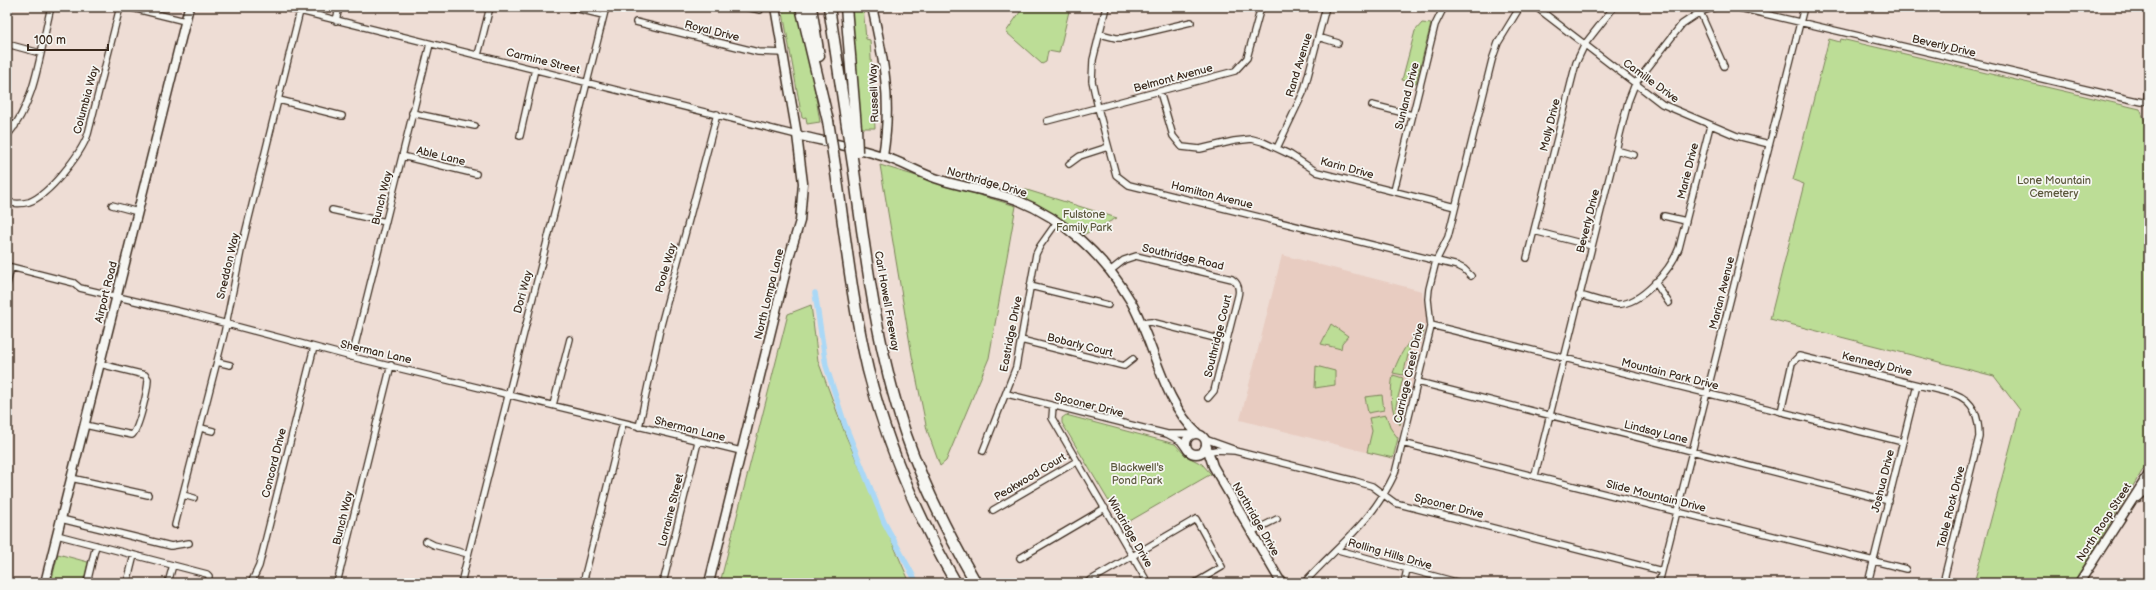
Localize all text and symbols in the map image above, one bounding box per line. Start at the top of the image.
street label: Royal Drive [683,18,741,44]
scale bar [28,26,108,52]
street label: Rand Avenue [1283,31,1315,99]
street label: Beverly Drive [1911,32,1978,60]
text: 100 m [34,33,66,48]
street label: Carmine Street [505,46,582,77]
street label: Camille Drive [1621,56,1682,106]
street label: Belmont Avenue [1132,61,1214,95]
street label: Sunland Drive [1392,61,1422,131]
street label: Russell Way [866,63,882,123]
street label: Columbia Way [71,65,101,135]
street label: Molly Drive [1537,97,1563,153]
street label: Marie Drive [1675,141,1701,201]
street label: Able Lane [415,144,467,168]
street label: Karin Drive [1319,155,1376,181]
street label: Northridge Drive [945,164,1029,200]
street label: Bunch Way [369,170,395,226]
park label: Lone Mountain Cemetery [2017,174,2091,200]
street label: Hamilton Avenue [1170,179,1255,212]
street label: Beverly Drive [1574,187,1602,254]
park label: Fulstone Family Park [1056,208,1113,234]
street label: Sneddon Way [214,232,242,300]
street label: Southridge Road [1141,241,1225,273]
street label: Poole Way [653,242,679,294]
street label: North Lompa Lane [751,247,787,341]
street label: Carl Howell Freeway [872,250,902,352]
street label: Marian Avenue [1707,255,1737,331]
street label: Airport Road [92,260,120,324]
street label: Dori Way [511,269,535,315]
street label: Southridge Court [1201,293,1235,379]
street label: Eastridge Drive [997,295,1025,373]
street label: Carriage Crest Drive [1391,321,1427,424]
street label: Bobarly Court [1046,331,1115,360]
street label: Sherman Lane [339,337,413,367]
street label: Kennedy Drive [1841,349,1914,379]
street label: Mountain Park Drive [1620,356,1720,393]
street label: Spooner Drive [1053,390,1126,420]
street label: Sherman Lane [653,414,727,444]
street label: Lindsay Lane [1623,418,1690,446]
street label: Concord Drive [259,426,289,499]
street label: Joshua Drive [1869,448,1897,514]
street label: Peakwood Court [992,450,1069,503]
park label: Blackwell's Pond Park [1110,461,1164,487]
street label: Table Rock Drive [1935,464,1968,549]
street label: Lorraine Street [656,472,686,548]
street label: Slide Mountain Drive [1605,477,1708,515]
street label: Northridge Drive [1230,480,1283,558]
street label: North Roop Street [2074,480,2134,564]
street label: Bunch Way [330,490,356,546]
street label: Spooner Drive [1413,491,1486,521]
street label: Windridge Drive [1105,494,1156,570]
street label: Rolling Hills Drive [1346,536,1434,572]

